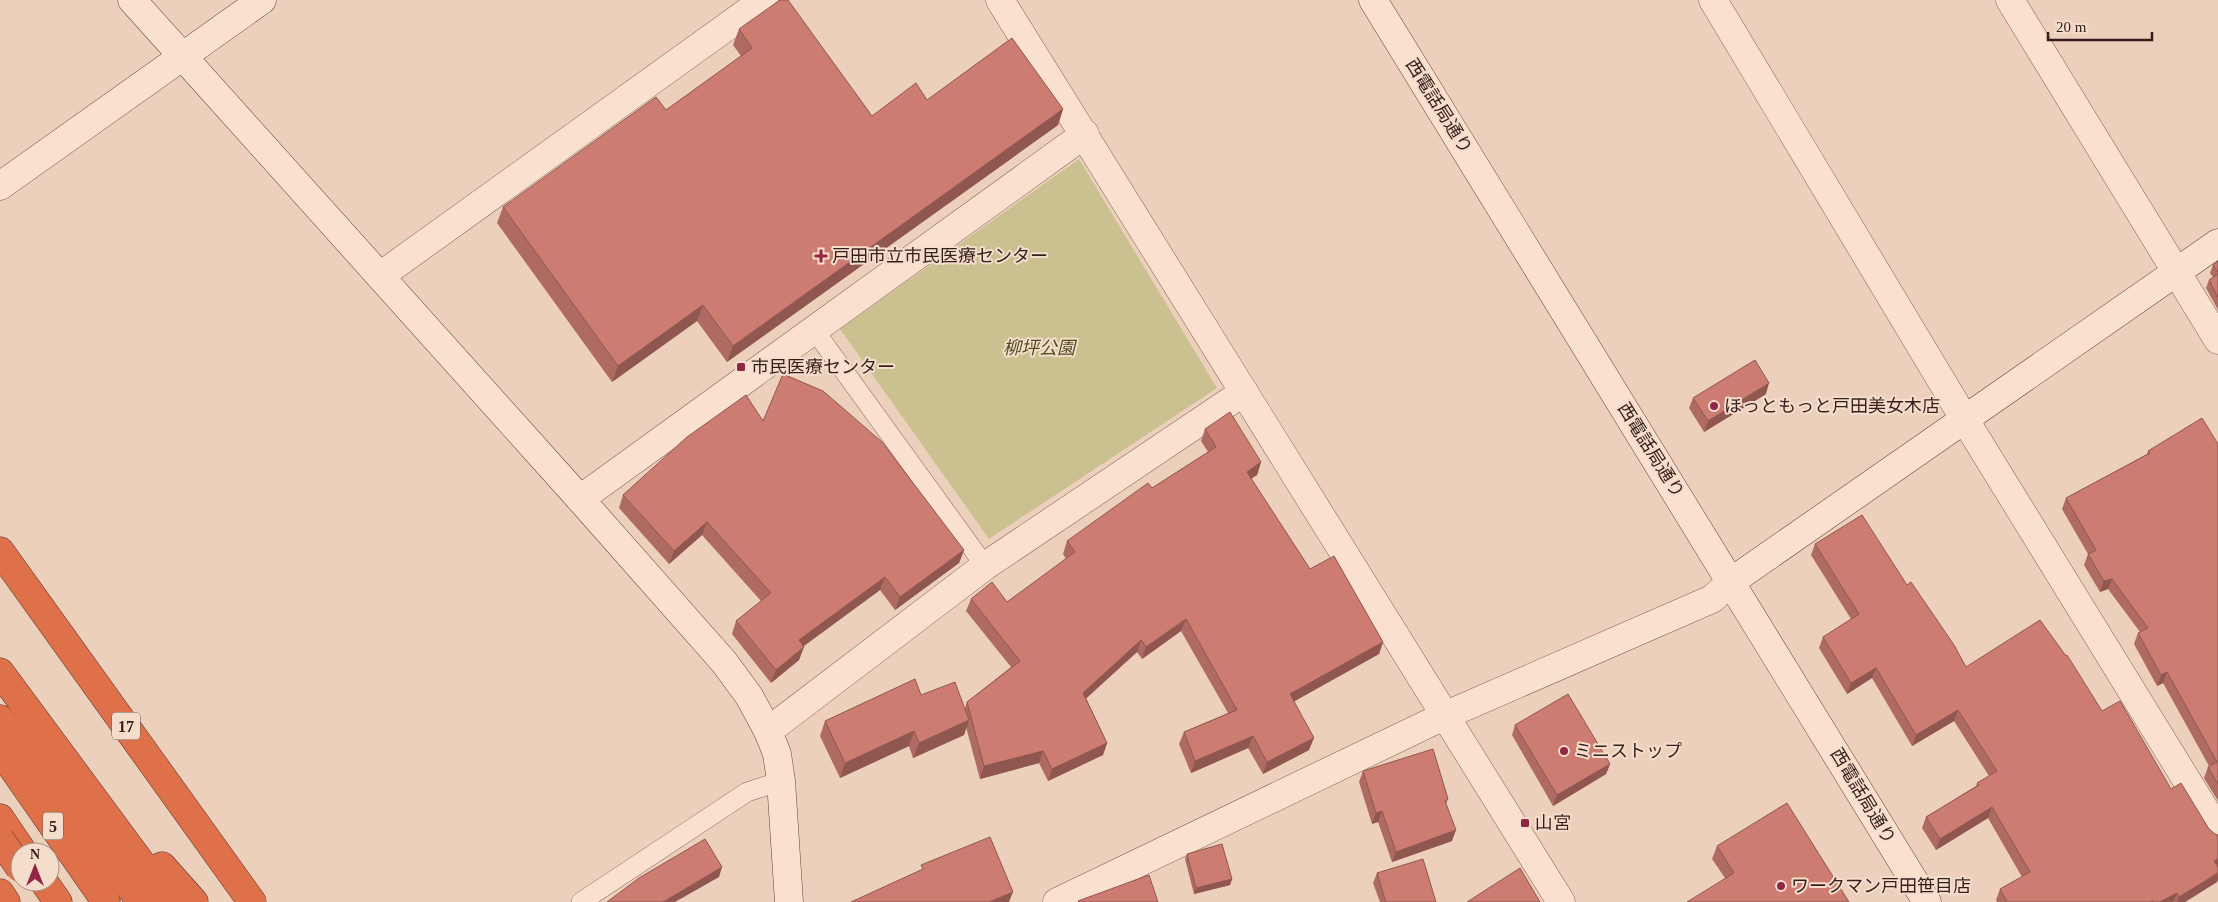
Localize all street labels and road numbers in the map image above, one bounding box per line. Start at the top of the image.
street label: 西電話局通り [1402,55,1476,157]
street label: 西電話局通り [1614,399,1688,501]
road number: 17 [112,712,140,739]
street label: 西電話局通り [1827,745,1899,847]
road number: 5 [43,812,63,839]

